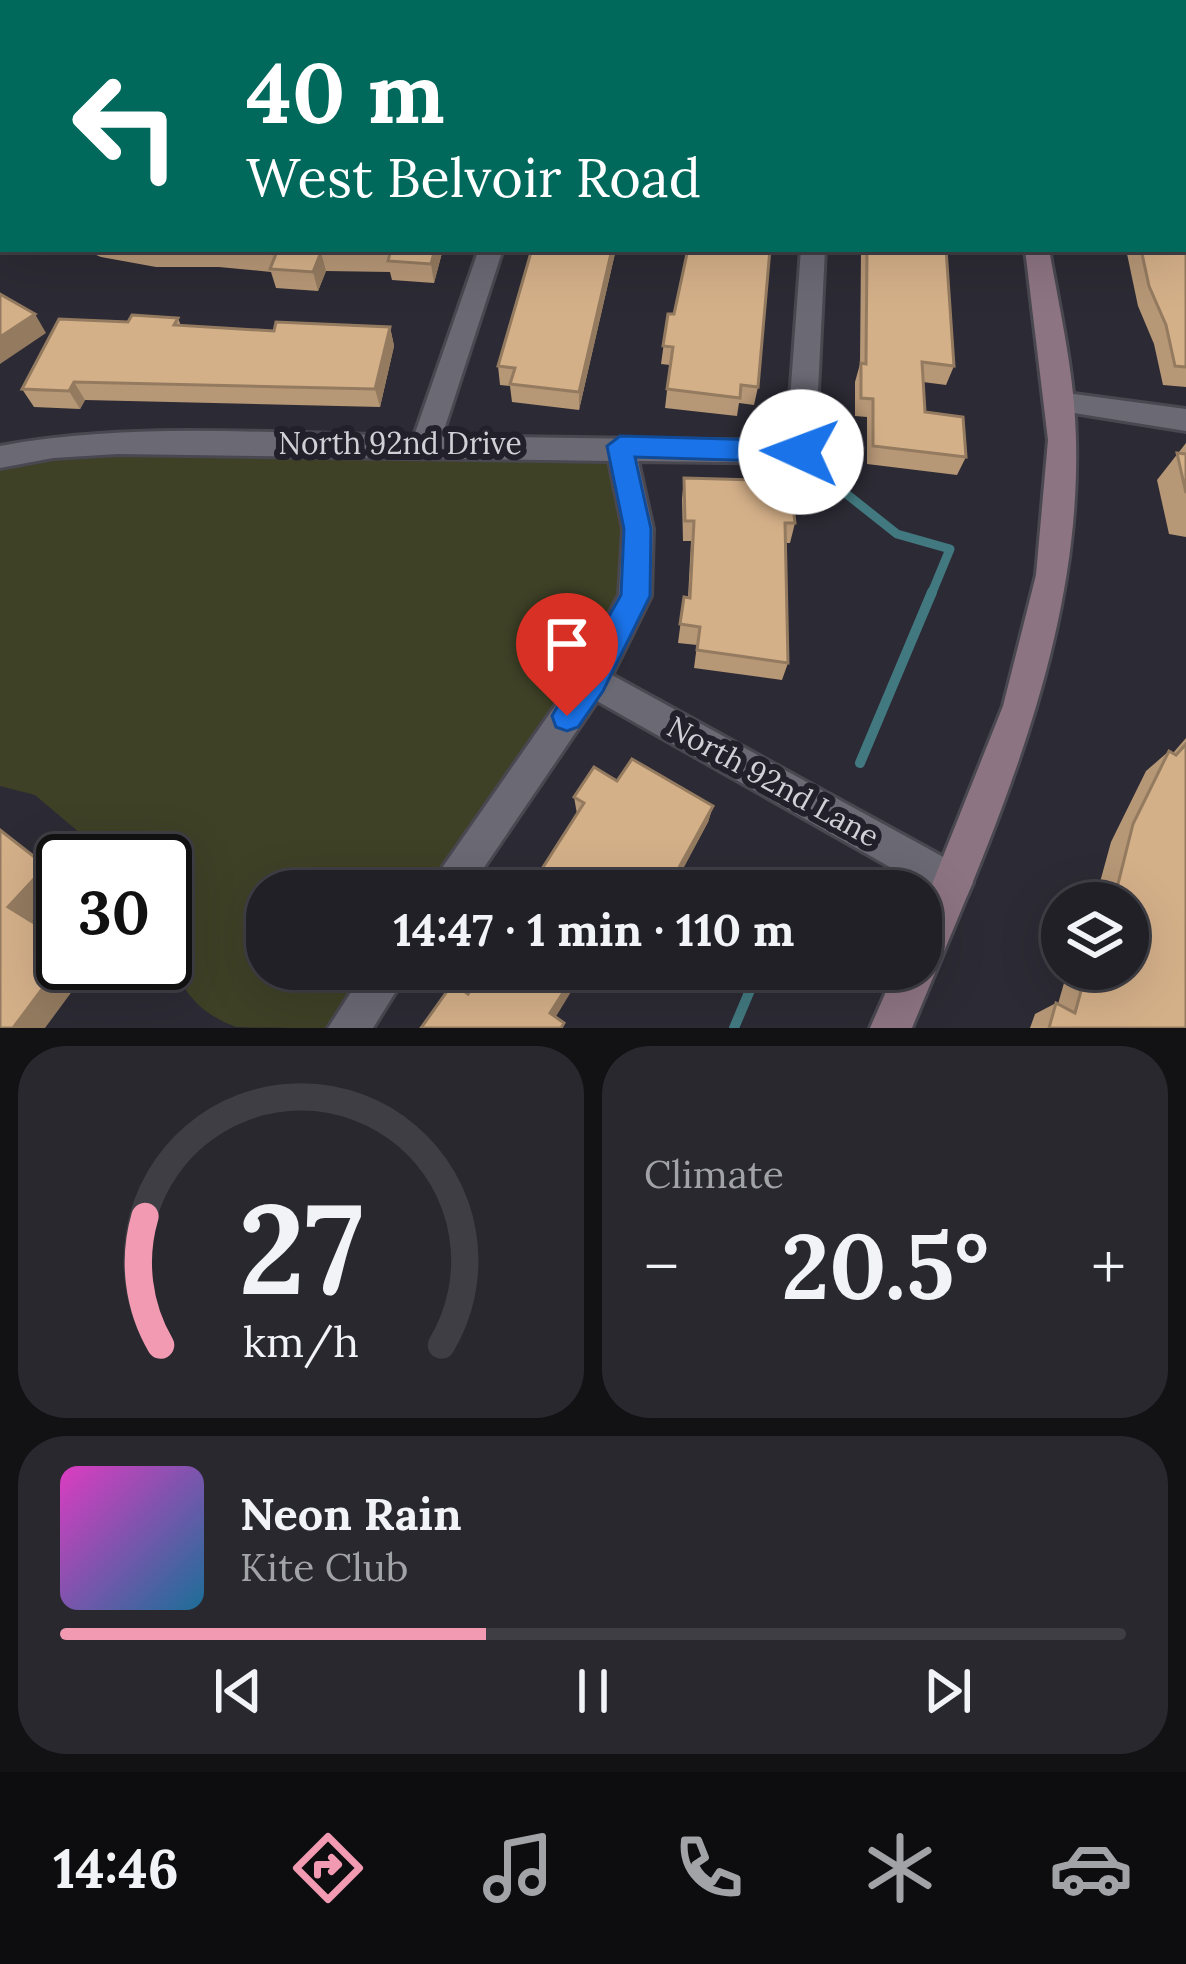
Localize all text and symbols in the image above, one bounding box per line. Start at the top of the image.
text: 40 m [246,38,445,146]
icon: left [48,48,204,204]
text: West Belvoir Road [246,143,701,212]
position arrow [738,389,864,515]
street label: North 92nd Drive [278,424,522,462]
pin [516,593,618,716]
icon: arrive [534,611,600,677]
street label: North 92nd Lane [661,707,886,855]
speed limit sign: 30 [36,834,192,990]
map controls [1041,882,1149,990]
button: layers [1041,882,1149,990]
text: 14:47 · 1 min · 110 m [394,901,794,958]
text: Climate [644,1149,784,1199]
text: 27 [238,1168,364,1328]
text: 20.5° [781,1208,989,1324]
text: − [644,1224,679,1308]
text: + [1091,1224,1126,1308]
text: km/h [243,1314,359,1369]
text: Neon Rain [240,1485,462,1542]
text: Kite Club [240,1542,409,1592]
icon: previous [205,1658,271,1724]
icon: pause [560,1658,626,1724]
icon: next [915,1658,981,1724]
icon: directions [286,1826,370,1910]
icon: music [476,1826,560,1910]
icon: phone [667,1826,751,1910]
icon: climate [858,1826,942,1910]
icon: car [1049,1826,1133,1910]
text: 14:46 [53,1834,179,1903]

